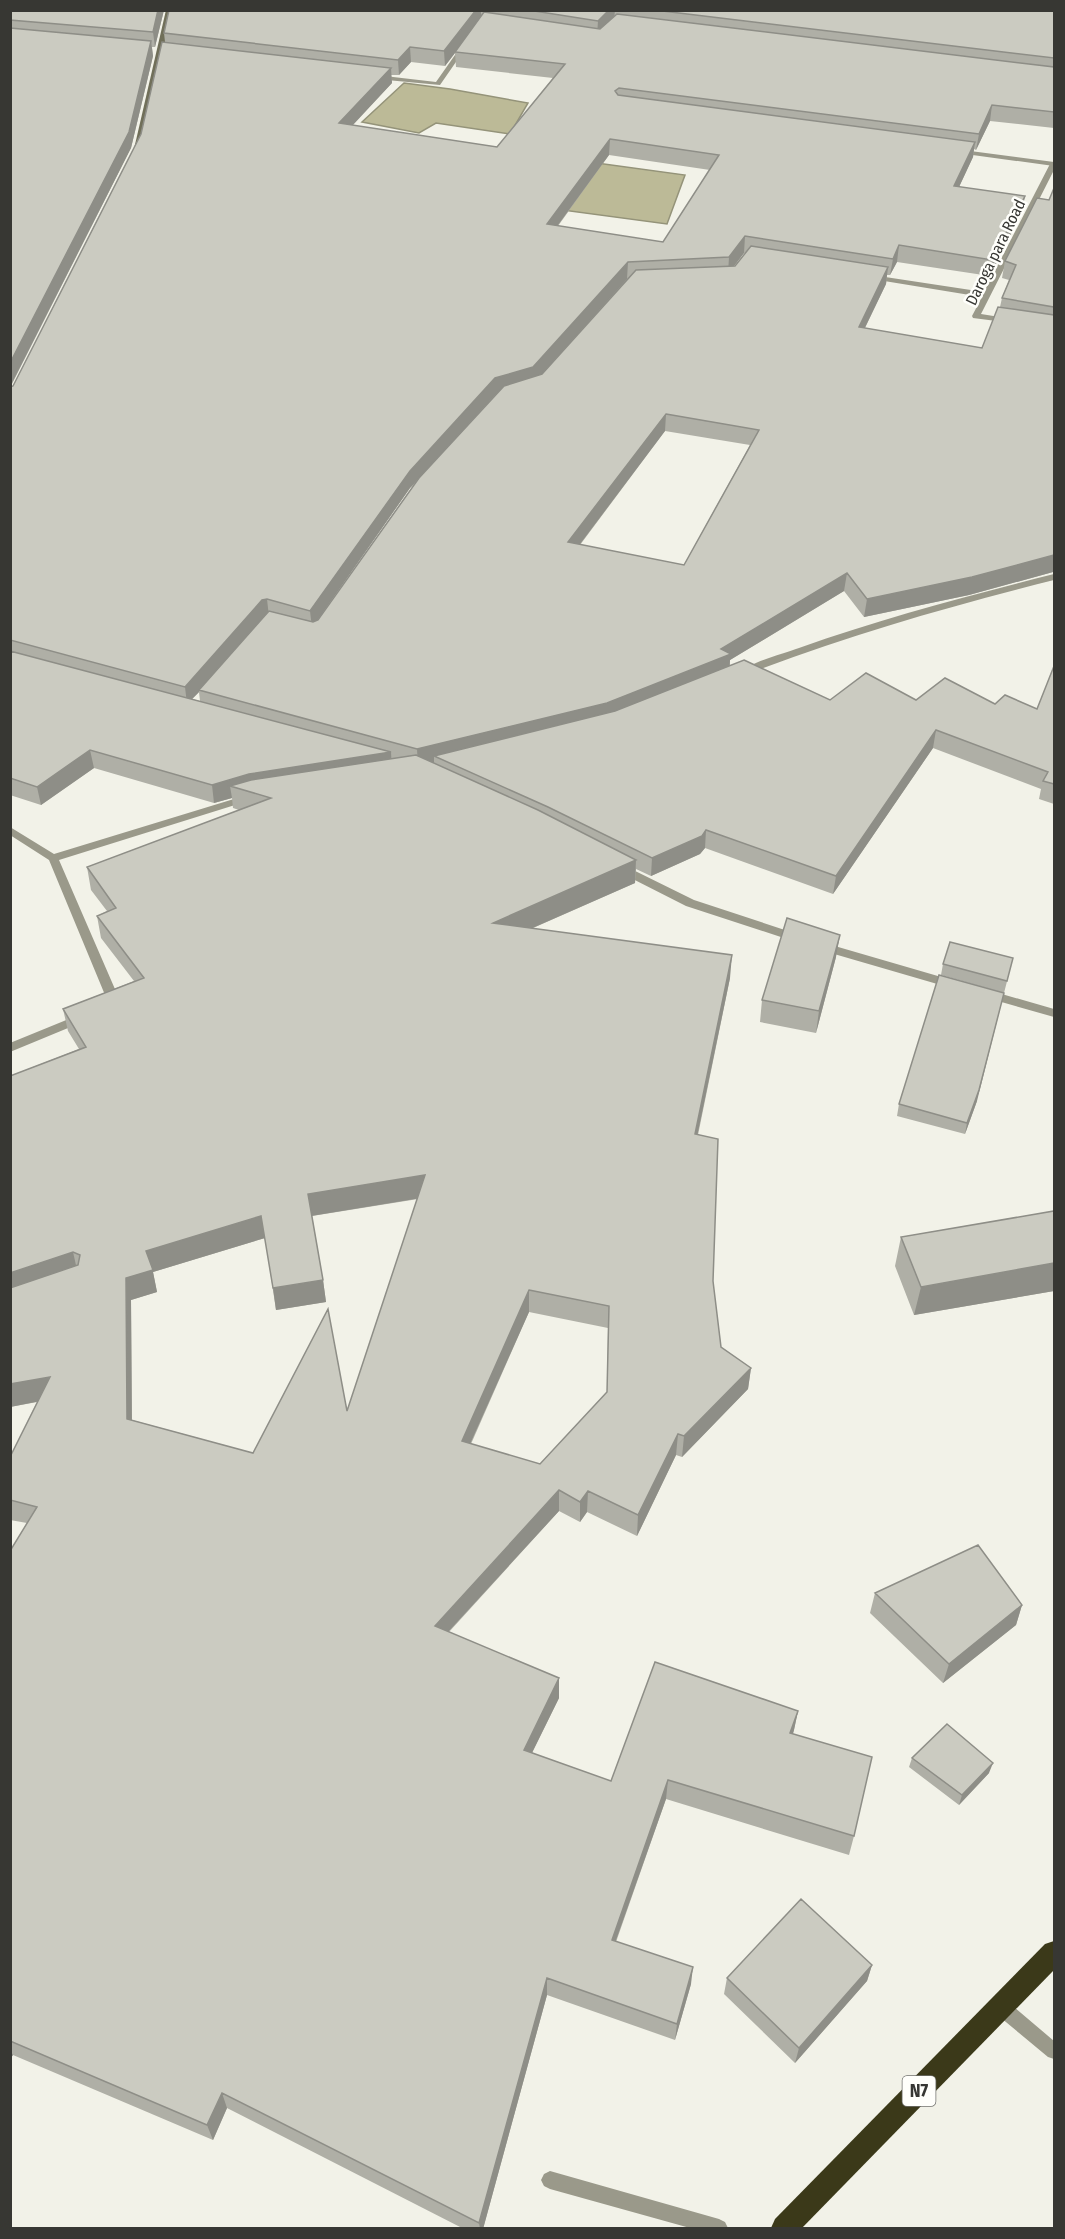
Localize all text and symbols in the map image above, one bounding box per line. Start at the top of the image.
street label: Daroga para Road [962,196,1029,308]
road number: N7 [902,2076,936,2106]

